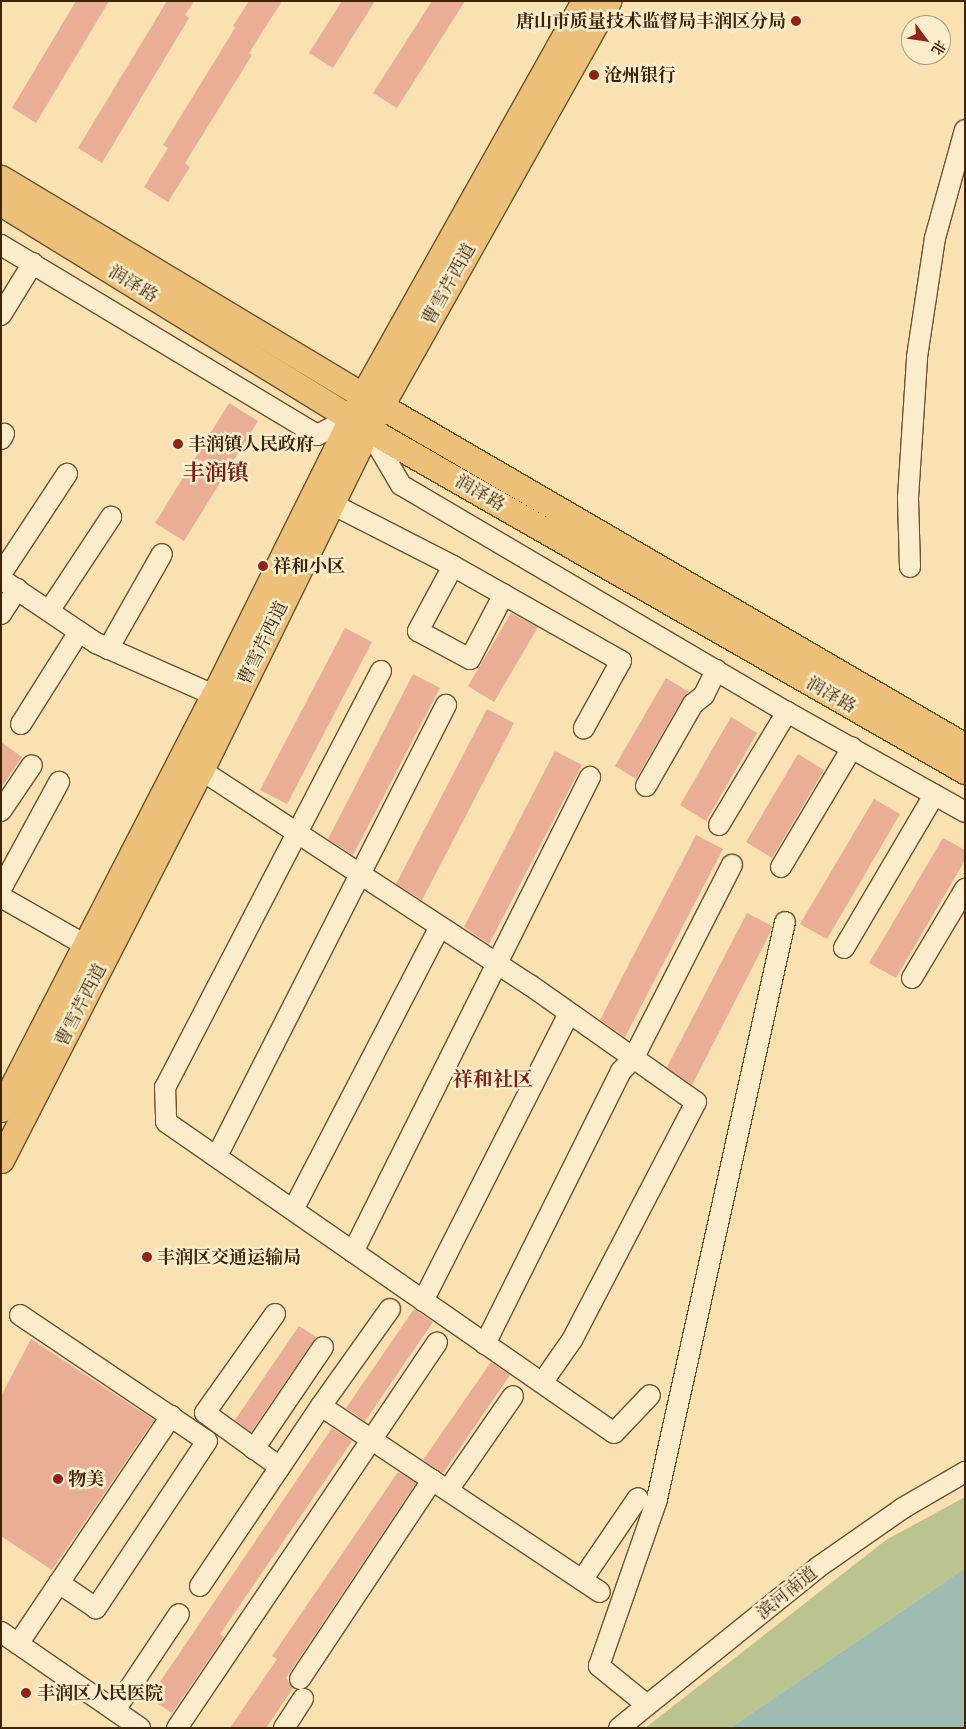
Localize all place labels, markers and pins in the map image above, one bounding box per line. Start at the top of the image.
place label: 唐山市质量技术监督局丰润区分局 [516,10,786,32]
marker: 唐山市质量技术监督局丰润区分局 [790,15,802,27]
place label: 沧州银行 [604,64,676,86]
marker: 沧州银行 [588,69,600,81]
place label: 丰润镇人民政府 [188,433,314,455]
marker: 丰润镇人民政府 [172,438,184,450]
place label: 祥和小区 [273,555,345,577]
marker: 祥和小区 [257,560,269,572]
place label: 丰润区交通运输局 [157,1246,301,1268]
marker: 丰润区交通运输局 [141,1251,153,1263]
place label: 物美 [68,1468,104,1490]
marker: 物美 [52,1473,64,1485]
place label: 丰润区人民医院 [37,1682,163,1704]
marker: 丰润区人民医院 [19,1686,33,1700]

